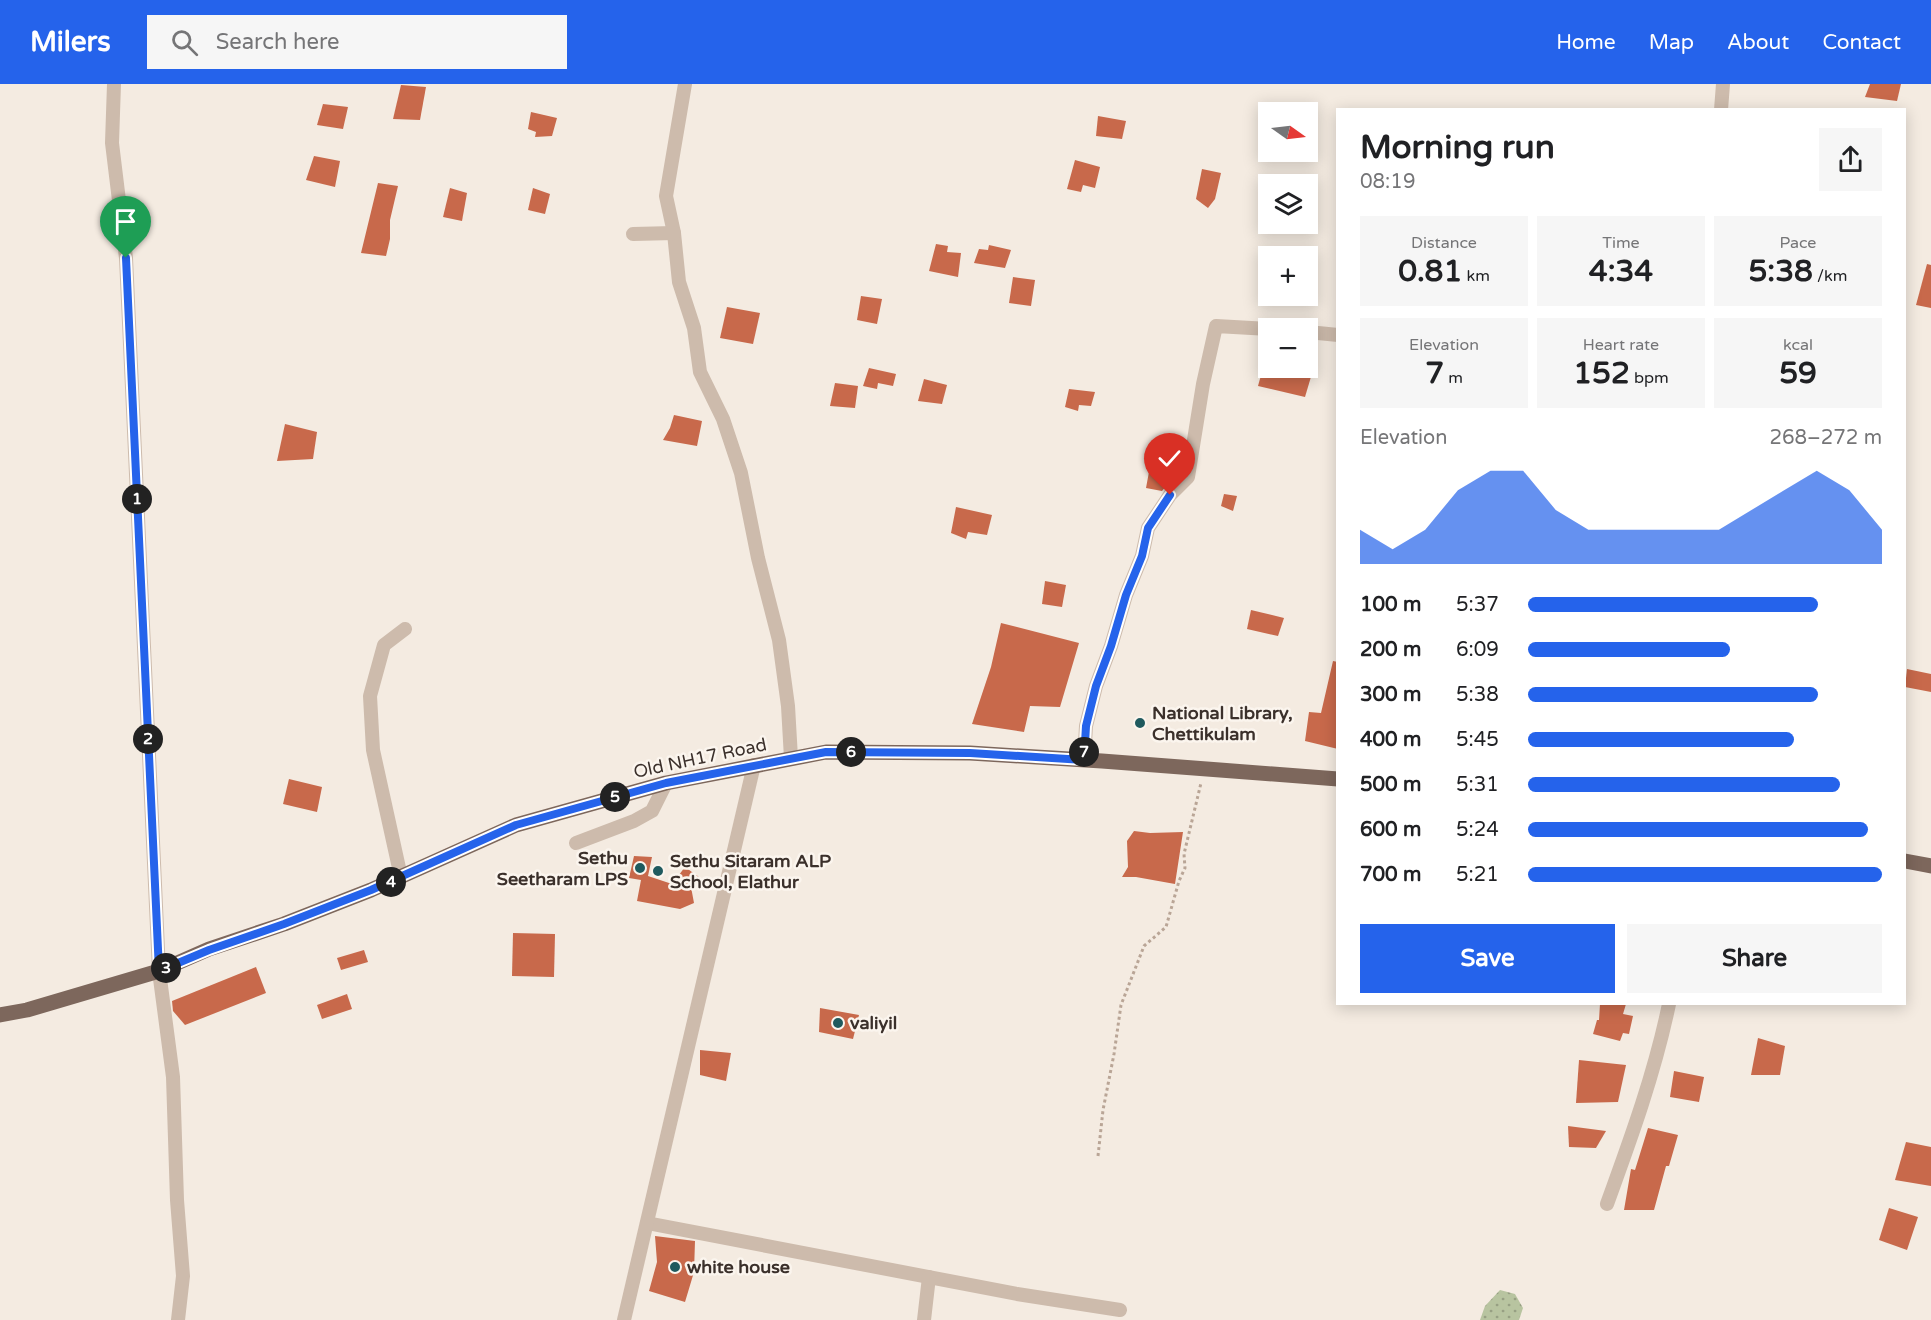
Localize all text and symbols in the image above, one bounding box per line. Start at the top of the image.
search box [147,15,567,69]
text: Milers [30,25,111,59]
icon: search [168,26,201,59]
text: Search here [216,29,339,55]
text: Home [1556,30,1616,55]
text: Map [1649,30,1694,55]
text: About [1727,30,1789,55]
text: Contact [1822,30,1901,55]
north arrow [1258,102,1318,162]
map controls [1258,102,1318,378]
text: Morning run [1360,128,1555,167]
button: share [1819,128,1882,191]
text: 08:19 [1360,170,1415,194]
button: layers [1258,174,1318,234]
pin [100,196,151,258]
icon: arrive [109,205,142,238]
text: Distance [1411,233,1477,253]
text: Time [1602,233,1640,253]
text: Pace [1780,233,1816,253]
button: + [1258,246,1318,306]
text: 0.81 [1398,253,1462,290]
text: 4:34 [1589,253,1653,290]
text: 5:38 [1749,253,1813,290]
text: km [1462,266,1490,286]
text: /km [1813,266,1847,286]
button: − [1258,318,1318,378]
text: Elevation [1409,335,1479,355]
text: Heart rate [1583,335,1659,355]
text: kcal [1783,335,1813,355]
text: 7 [1425,355,1444,392]
text: 152 [1573,355,1630,392]
text: 59 [1779,355,1817,392]
text: m [1444,368,1463,388]
text: bpm [1630,368,1669,388]
text: Elevation [1360,426,1447,450]
text: 268–272 m [1769,426,1882,450]
pin [1144,433,1195,495]
icon: check [1153,442,1186,475]
pin: 1 [122,484,152,514]
text: 1 [132,489,142,509]
text: 100 m [1360,593,1421,617]
text: 5:37 [1456,593,1499,617]
text: 200 m [1360,638,1421,662]
text: 6:09 [1456,638,1499,662]
text: 300 m [1360,683,1421,707]
text: 5:38 [1456,683,1499,707]
place label: National Library, Chettikulam [1152,702,1293,745]
marker: National Library, Chettikulam [1133,716,1147,730]
pin: 2 [133,724,163,754]
text: 400 m [1360,728,1421,752]
text: 5:45 [1456,728,1499,752]
text: 2 [143,729,153,749]
street label: Old NH17 Road [631,733,769,783]
pin: 6 [836,737,866,767]
pin: 7 [1069,737,1099,767]
text: 6 [846,742,856,762]
text: 7 [1079,742,1089,762]
text: 500 m [1360,773,1421,797]
text: 5:31 [1456,773,1499,797]
pin: 5 [600,782,630,812]
text: 5 [610,787,620,807]
text: 600 m [1360,818,1421,842]
text: 5:24 [1456,818,1499,842]
place label: Sethu Seetharam LPS [497,847,628,890]
place label: Sethu Sitaram ALP School, Elathur [670,850,831,893]
marker: Sethu Seetharam LPS [633,861,647,875]
text: 700 m [1360,863,1421,887]
text: 5:21 [1456,863,1499,887]
marker: Sethu Sitaram ALP School, Elathur [651,864,665,878]
pin: 4 [376,867,406,897]
text: 4 [386,872,396,892]
button: Save [1360,924,1615,993]
button: Share [1627,924,1882,993]
pin: 3 [151,953,181,983]
text: 3 [161,958,171,978]
place label: valiyil [850,1012,897,1034]
marker: valiyil [831,1016,845,1030]
place label: white house [687,1256,790,1278]
marker: white house [668,1260,682,1274]

